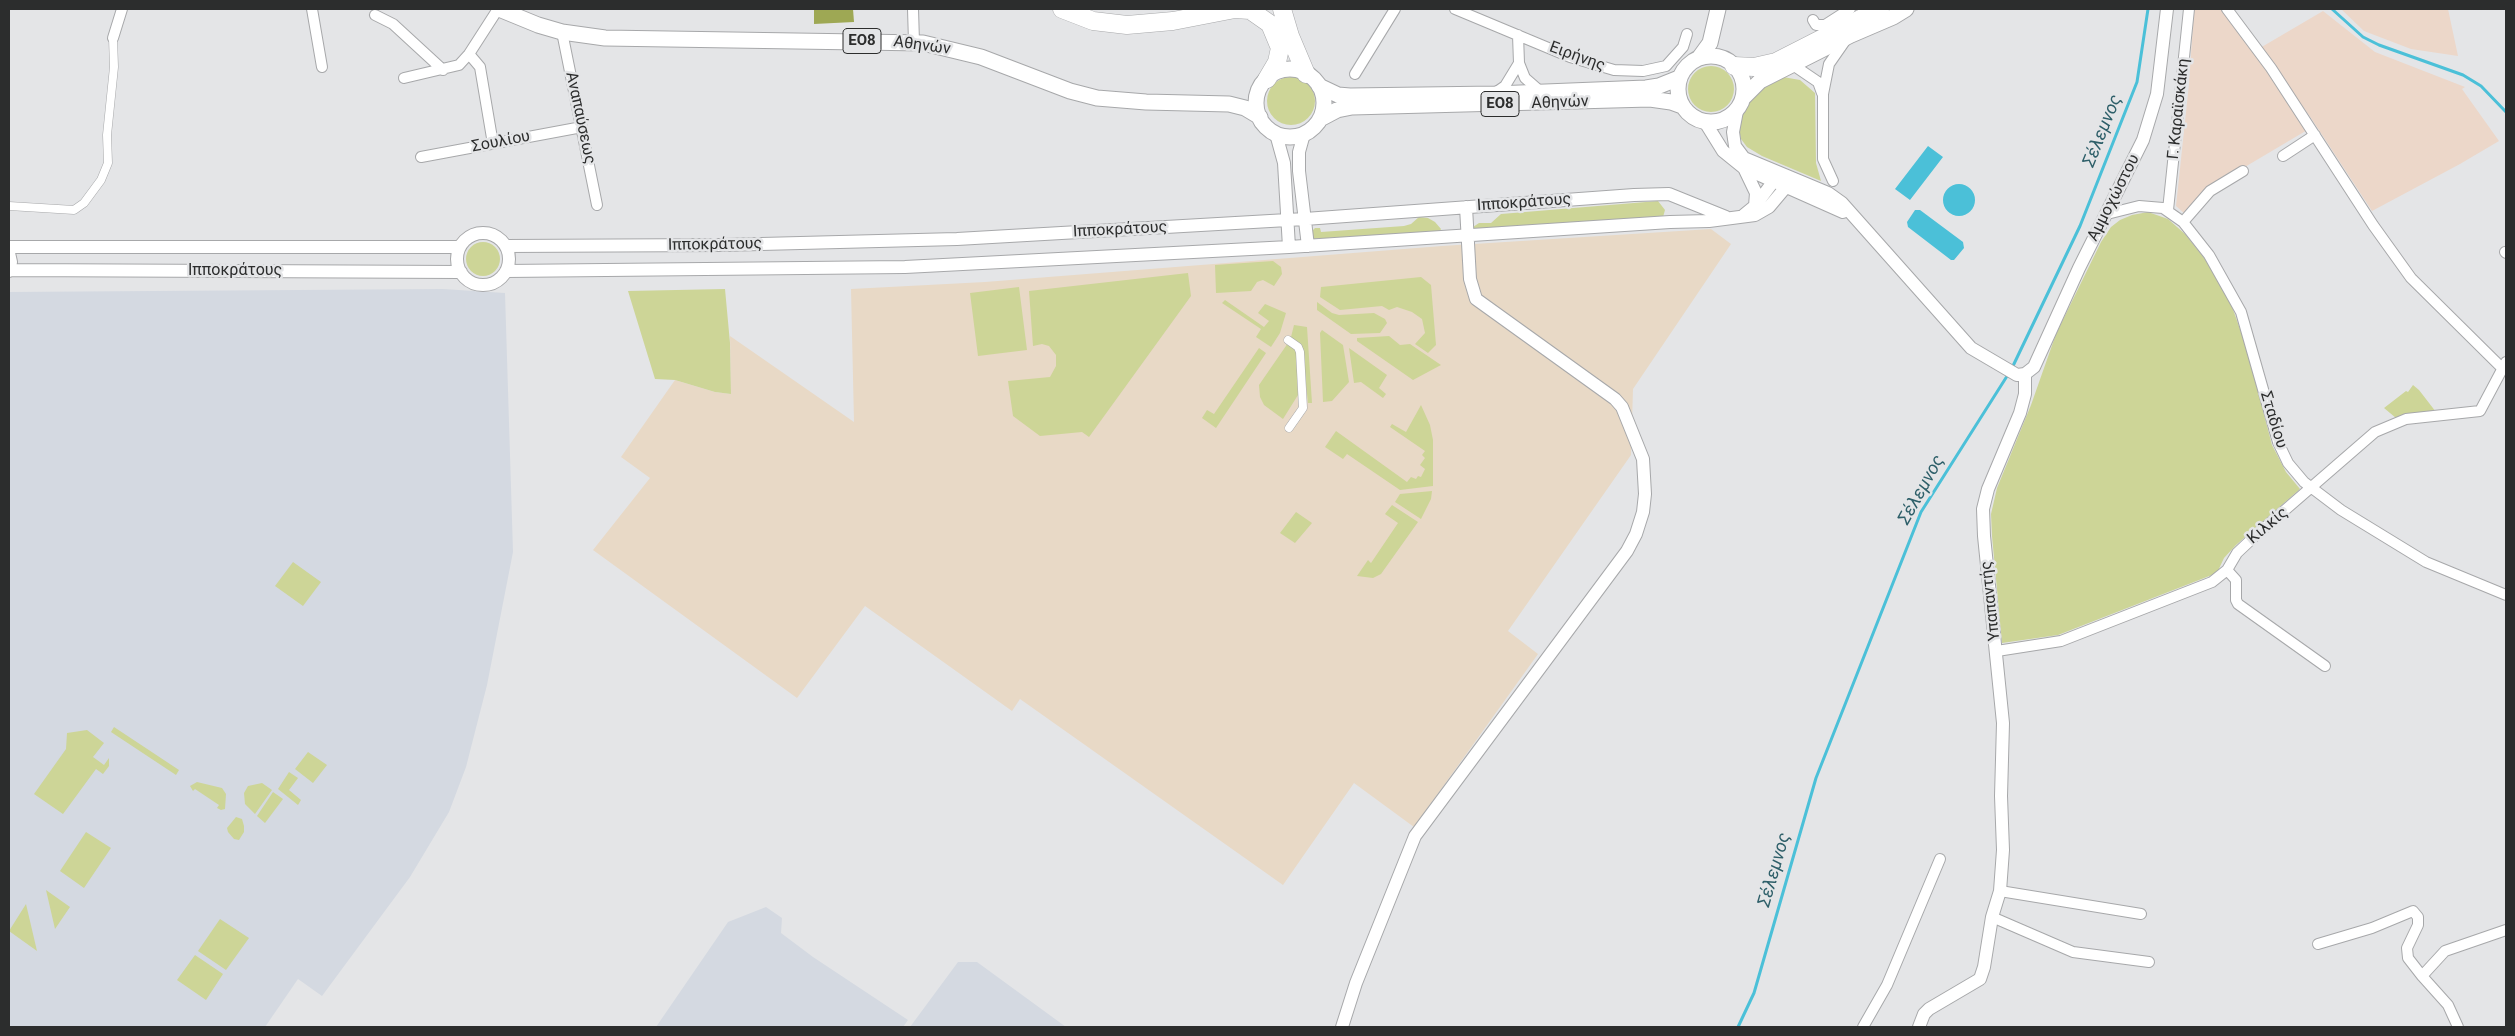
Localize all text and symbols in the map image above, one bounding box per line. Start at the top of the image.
road number: ΕΟ8 [843,28,881,54]
street label: Αθηνών [892,33,952,59]
street label: Ειρήνης [1547,38,1607,76]
street label: Γ. Καραϊσκάκη [2164,58,2194,160]
street label: Αναπαύσεως [561,70,599,166]
road number: ΕΟ8 [1481,92,1519,116]
street label: Αθηνών [1531,92,1589,114]
water label: Σέλεμνος [2079,92,2127,170]
street label: Σουλίου [470,127,532,157]
street label: Αμμοχώστου [2084,151,2144,245]
street label: Ιπποκράτους [1476,190,1572,216]
street label: Ιπποκράτους [1072,218,1168,242]
street label: Ιπποκράτους [668,235,762,255]
street label: Ιπποκράτους [188,261,282,281]
street label: Σταδίου [2255,389,2291,451]
water label: Σέλεμνος [1894,451,1950,529]
street label: Κιλκίς [2244,504,2292,548]
street label: Υπαπαντής [1977,560,2005,642]
water label: Σέλεμνος [1754,830,1796,910]

